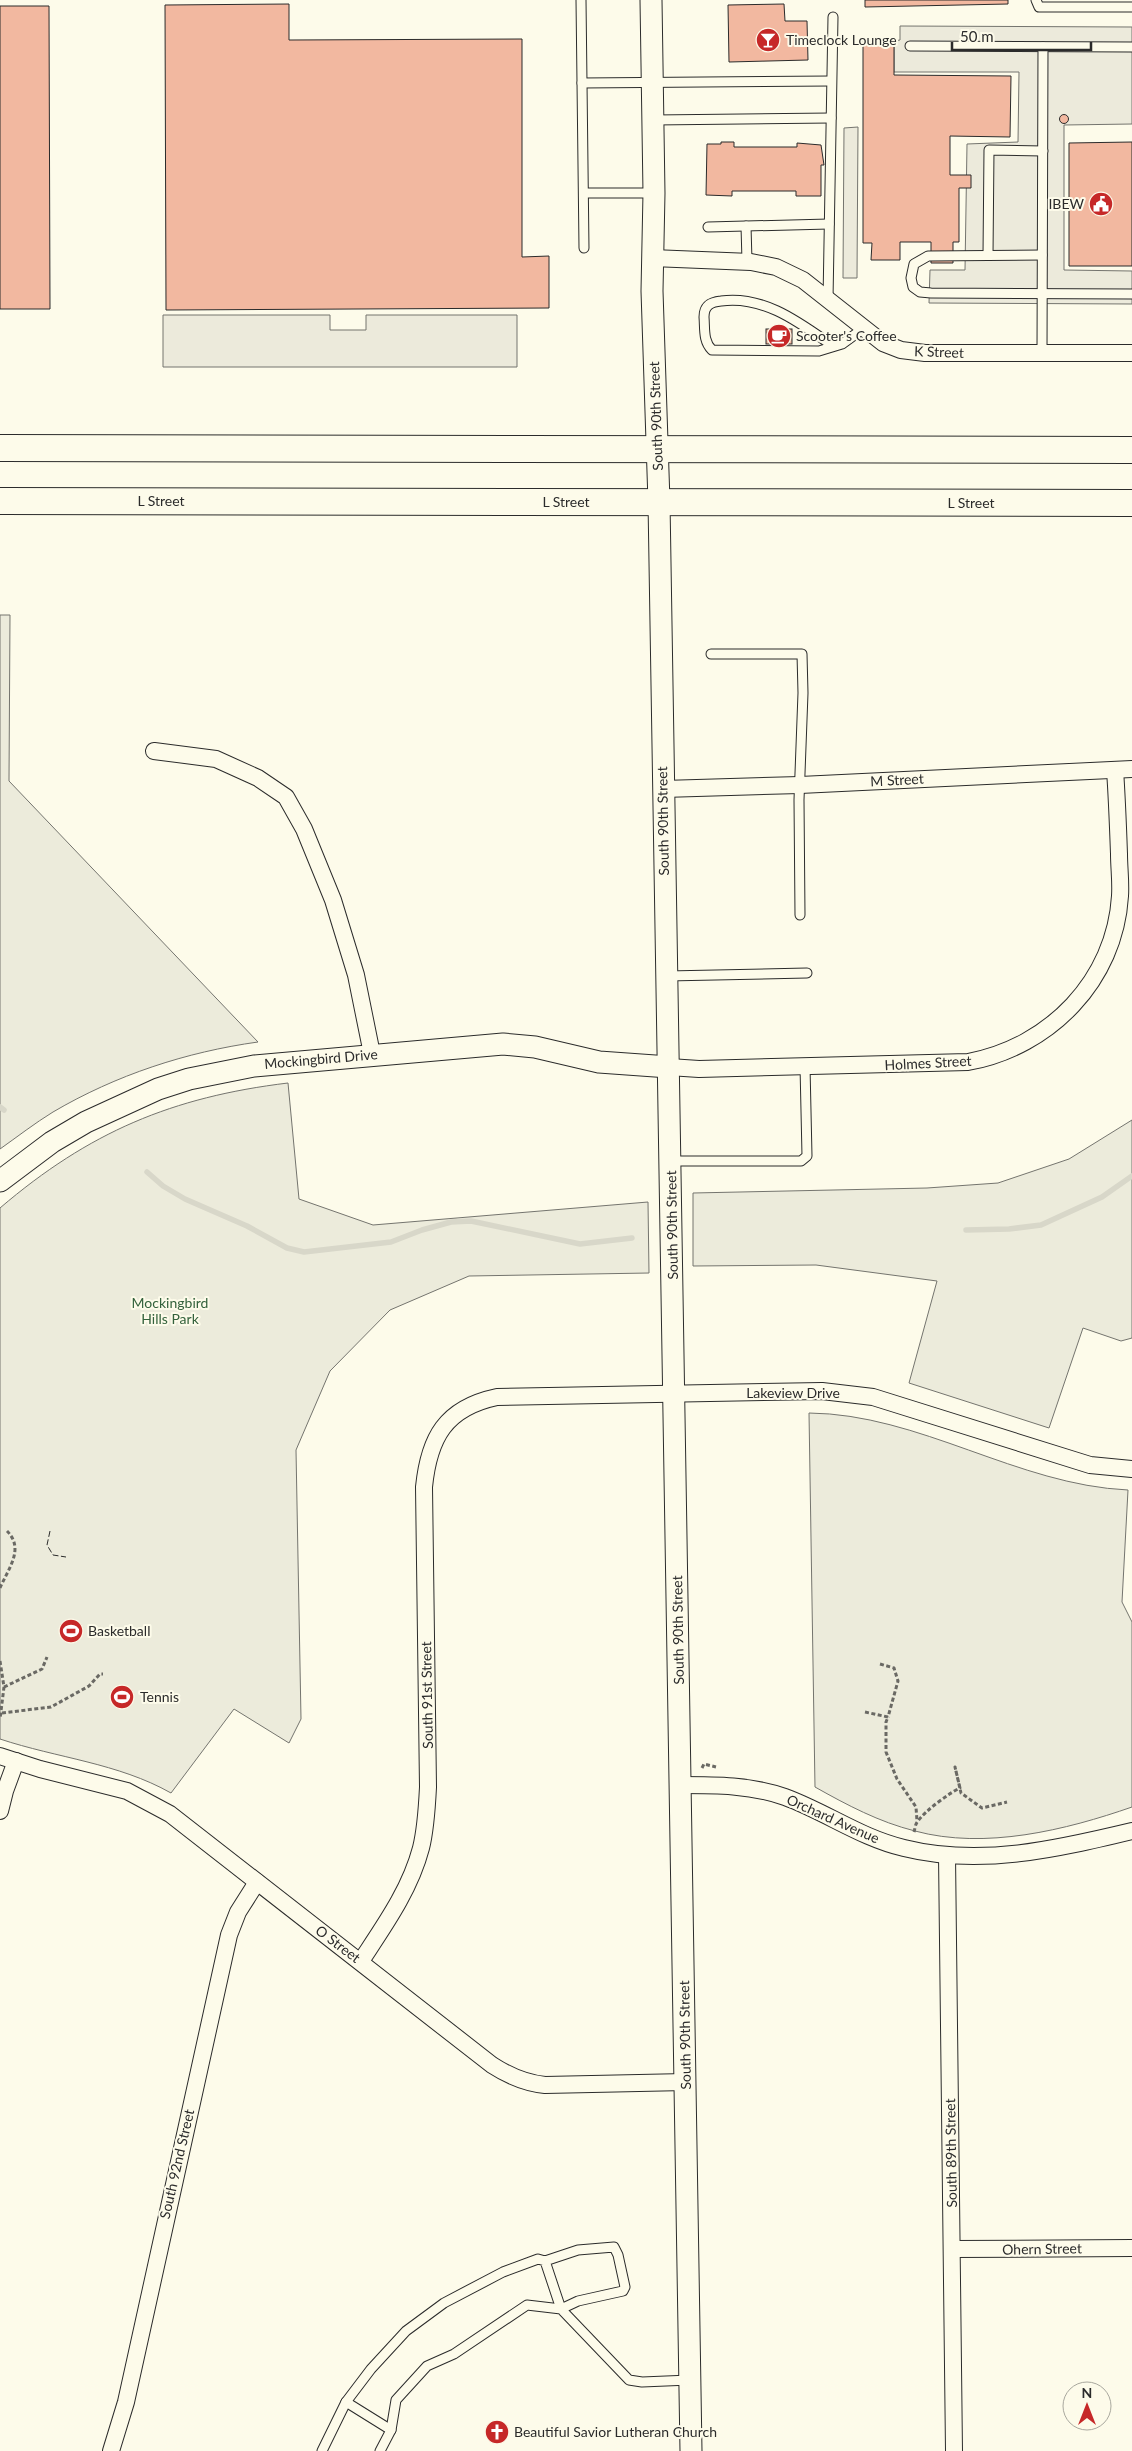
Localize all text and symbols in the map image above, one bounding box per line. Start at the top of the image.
scale bar [952,20,1091,52]
bar icon: Timeclock Lounge [755,27,781,53]
text: 50 m [960,27,994,45]
place label: Timeclock Lounge [786,31,897,48]
public building icon: IBEW [1088,191,1114,217]
place label: IBEW [1048,195,1084,212]
cafe icon: Scooter's Coffee [766,323,792,349]
place label: Scooter's Coffee [796,327,897,344]
street label: K Street [914,342,964,361]
street label: South 90th Street [645,361,666,471]
street label: L Street [137,492,185,509]
street label: L Street [542,493,590,510]
street label: L Street [947,494,995,511]
street label: South 90th Street [653,766,672,876]
street label: M Street [870,770,924,789]
street label: Mockingbird Drive [264,1045,378,1072]
street label: Holmes Street [884,1052,972,1073]
street label: South 90th Street [662,1170,681,1280]
park label: Mockingbird Hills Park [132,1294,208,1327]
street label: Lakeview Drive [746,1384,840,1401]
street label: South 90th Street [668,1575,687,1685]
sports icon: Basketball [58,1618,84,1644]
place label: Basketball [88,1622,150,1639]
street label: South 91st Street [417,1641,436,1749]
sports icon: Tennis [109,1684,135,1710]
place label: Tennis [140,1688,179,1705]
street label: Orchard Avenue [784,1791,882,1847]
street label: O Street [313,1921,364,1966]
street label: South 90th Street [675,1980,694,2090]
street label: South 89th Street [941,2098,960,2208]
street label: South 92nd Street [156,2107,197,2220]
street label: Ohern Street [1002,2239,1082,2258]
north arrow [1062,2381,1112,2431]
text: N [1082,2384,1092,2401]
church icon: Beautiful Savior Lutheran Church [484,2419,510,2445]
place label: Beautiful Savior Lutheran Church [514,2423,717,2440]

